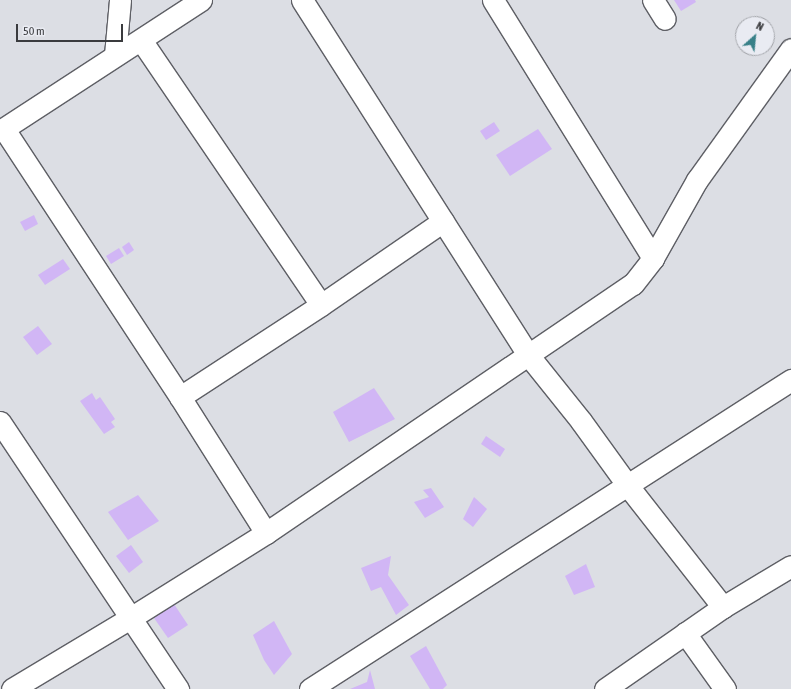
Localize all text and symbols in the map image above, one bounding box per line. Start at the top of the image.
scale bar [18,16,125,42]
north arrow [735,16,775,56]
text: N [754,19,766,33]
text: 50 m [23,24,45,38]

